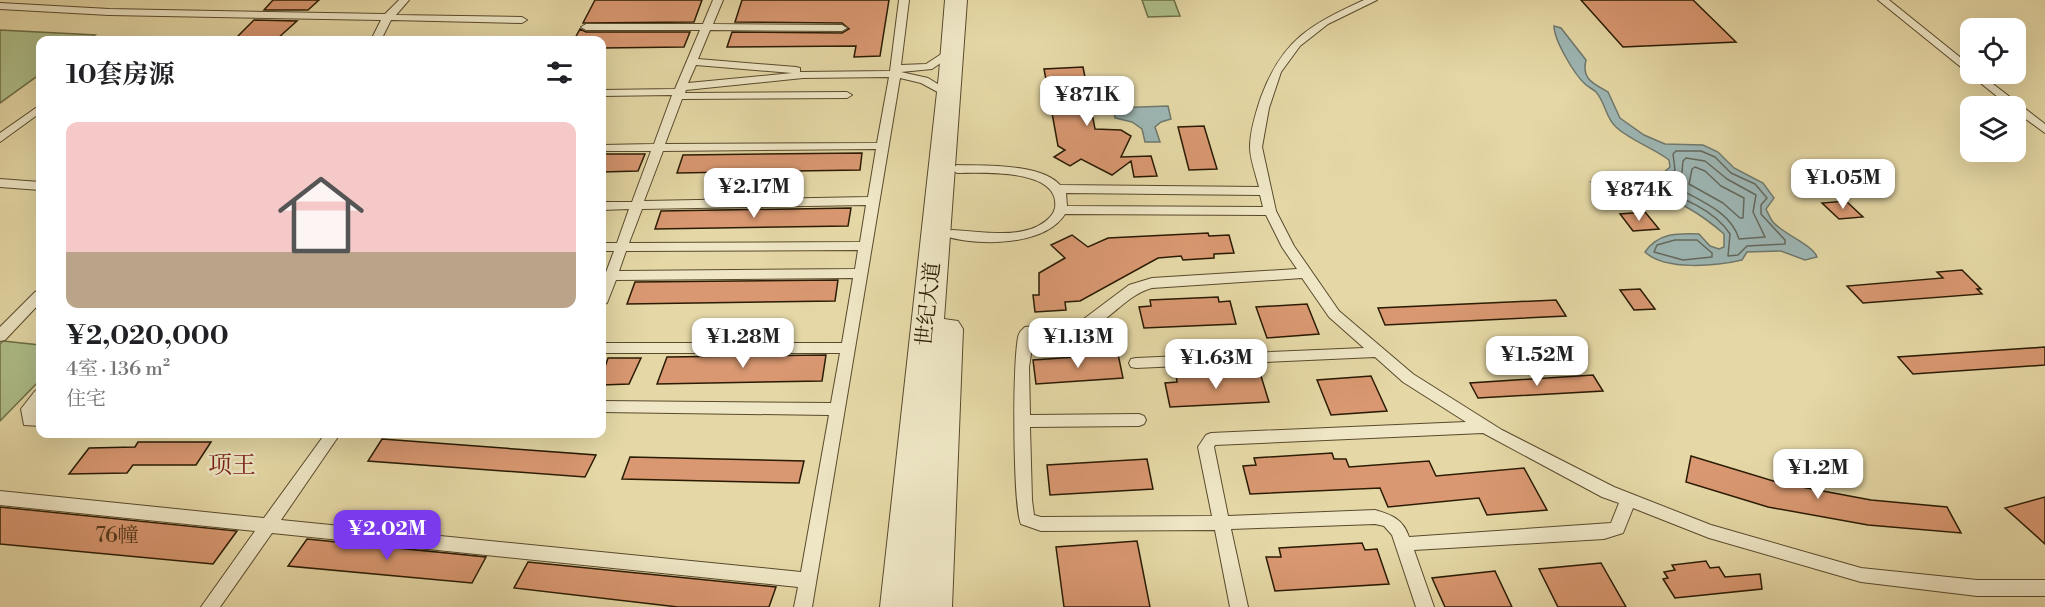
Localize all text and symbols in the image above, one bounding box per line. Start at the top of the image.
map controls [1960,18,2026,162]
button: locate [1960,18,2026,84]
icon: filters [543,56,576,89]
text: 10套房源 [66,59,175,91]
pin: ¥871K [1045,76,1129,127]
text: ¥871K [1054,83,1120,108]
button: layers [1960,96,2026,162]
pin: ¥1.05M [1794,159,1892,210]
icon: home [267,161,375,269]
text: ¥1.05M [1805,166,1881,191]
pin: ¥2.17M [705,168,803,219]
pin: ¥874K [1597,171,1681,222]
text: ¥2.17M [718,175,790,200]
text: ¥874K [1605,178,1673,203]
street label: 世纪大道 [912,261,946,347]
pin: ¥1.28M [694,318,792,369]
pin: ¥1.13M [1029,318,1127,369]
text: ¥2,020,000 [66,320,229,352]
text: ¥1.28M [706,325,780,350]
text: ¥1.13M [1043,325,1113,350]
pin: ¥1.52M [1488,336,1586,387]
pin: ¥1.63M [1167,339,1265,390]
text: ¥1.52M [1500,343,1574,368]
text: ¥1.63M [1179,346,1253,371]
text: 4室 · 136 m² [66,357,170,382]
text: 住宅 [66,387,106,412]
pin: ¥1.2M [1776,449,1860,500]
district label: 项王 [208,451,256,481]
text: ¥1.2M [1787,456,1849,481]
pin: ¥2.02M [338,510,436,561]
text: ¥2.02M [348,517,426,542]
house number: 76幢 [95,523,139,549]

